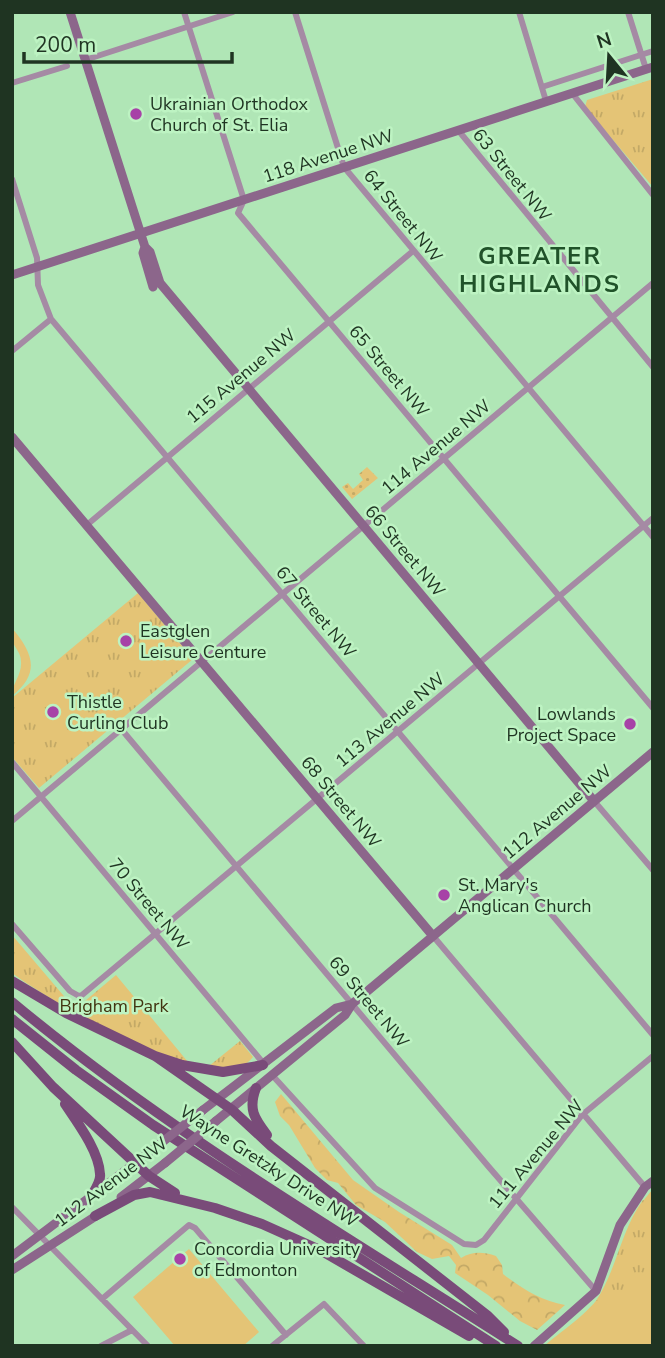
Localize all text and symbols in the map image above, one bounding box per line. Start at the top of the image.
scale bar [24,21,233,65]
north arrow [574,21,644,91]
text: N [593,26,615,55]
text: 200 m [35,31,96,59]
place label: Ukrainian Orthodox Church of St. Elia [150,92,309,137]
marker: Ukrainian Orthodox Church of St. Elia [128,106,144,122]
street label: 63 Street NW [467,123,557,227]
street label: 118 Avenue NW [260,124,397,188]
street label: 64 Street NW [358,164,448,268]
district label: GREATER HIGHLANDS [459,240,621,300]
street label: 65 Street NW [343,320,435,422]
street label: 115 Avenue NW [181,323,301,429]
street label: 114 Avenue NW [376,394,496,500]
street label: 66 Street NW [359,500,451,602]
street label: 67 Street NW [270,561,362,663]
place label: Eastglen Leisure Centure [140,619,266,664]
marker: Eastglen Leisure Centure [118,633,134,649]
street label: 113 Avenue NW [330,667,450,773]
place label: Thistle Curling Club [67,690,168,735]
place label: Lowlands Project Space [507,702,616,747]
marker: Thistle Curling Club [45,704,61,720]
marker: Lowlands Project Space [622,716,638,732]
street label: 68 Street NW [295,751,387,853]
street label: 112 Avenue NW [497,759,617,865]
street label: 70 Street NW [103,853,195,955]
place label: St. Mary's Anglican Church [458,873,591,918]
marker: St. Mary's Anglican Church [436,887,452,903]
street label: 69 Street NW [323,951,415,1053]
park label: Brigham Park [59,994,170,1018]
street label: 111 Avenue NW [483,1094,589,1214]
street label: Wayne Gretzky Drive NW [175,1099,363,1233]
street label: 112 Avenue NW [49,1131,173,1233]
place label: Concordia University of Edmonton [194,1237,361,1282]
marker: Concordia University of Edmonton [172,1251,188,1267]

